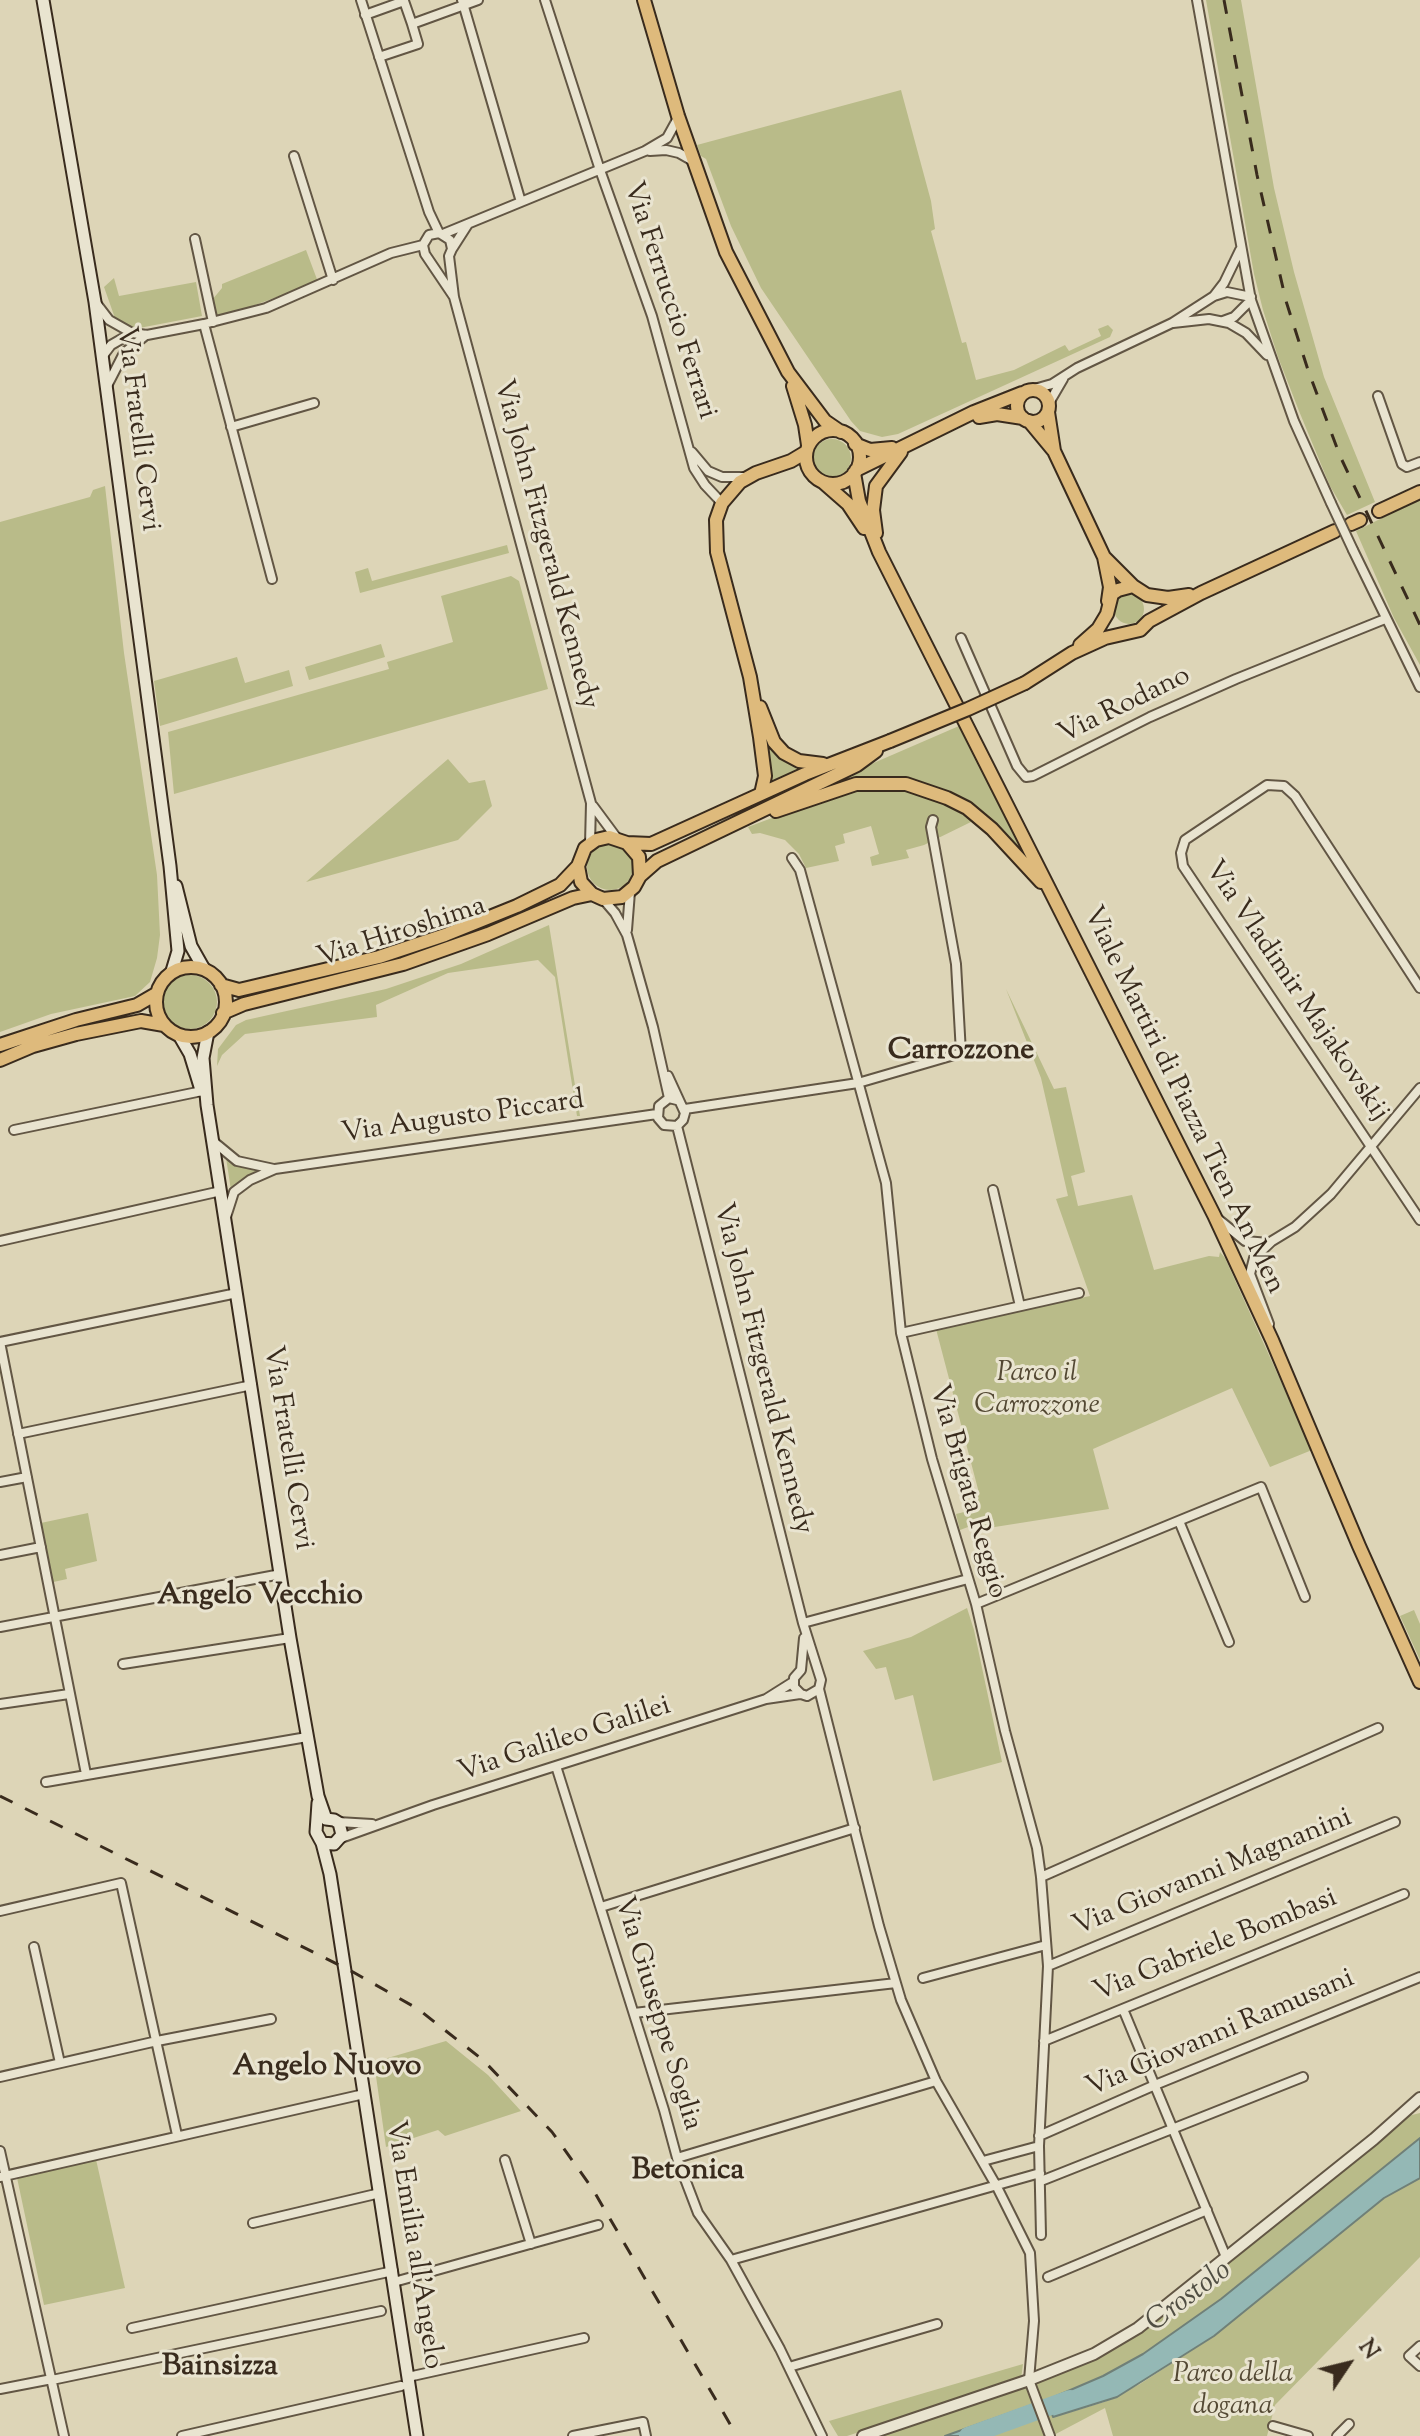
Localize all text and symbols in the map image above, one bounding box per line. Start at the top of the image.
street label: Via Ferruccio Ferrari [614,178,722,424]
street label: Via Fratelli Cervi [107,325,165,533]
street label: Via John Fitzgerald Kennedy [484,377,604,713]
street label: Via Rodano [1054,661,1196,753]
street label: Via Vladimir Majakovskij [1195,855,1395,1129]
street label: Via Hiroshima [314,891,490,977]
street label: Viale Martiri di Piazza Tien An Men [1073,902,1291,1300]
district label: Carrozzone [888,1035,1034,1071]
street label: Via Augusto Piccard [340,1085,586,1153]
street label: Via John Fitzgerald Kennedy [704,1200,818,1538]
street label: Via Fratelli Cervi [253,1344,319,1552]
park label: Parco il Carrozzone [974,1358,1100,1424]
street label: Via Brigata Reggio [919,1381,1013,1603]
district label: Angelo Vecchio [157,1580,363,1616]
street label: Via Galileo Galilei [455,1691,675,1791]
street label: Via Giovanni Magnanini [1069,1803,1357,1945]
street label: Via Gabriele Bombasi [1089,1883,1343,2011]
street label: Via Giuseppe Soglia [604,1893,708,2135]
street label: Via Giovanni Ramusani [1082,1963,1360,2107]
district label: Angelo Nuovo [233,2051,421,2087]
street label: Via Emilia all'Angelo [376,2118,448,2372]
district label: Betonica [632,2155,744,2191]
water label: Crostolo [1140,2254,1240,2342]
north arrow [1308,2324,1388,2404]
text: N [1350,2334,1386,2367]
district label: Bainsizza [162,2351,278,2387]
park label: Parco della dogana [1173,2359,1293,2425]

